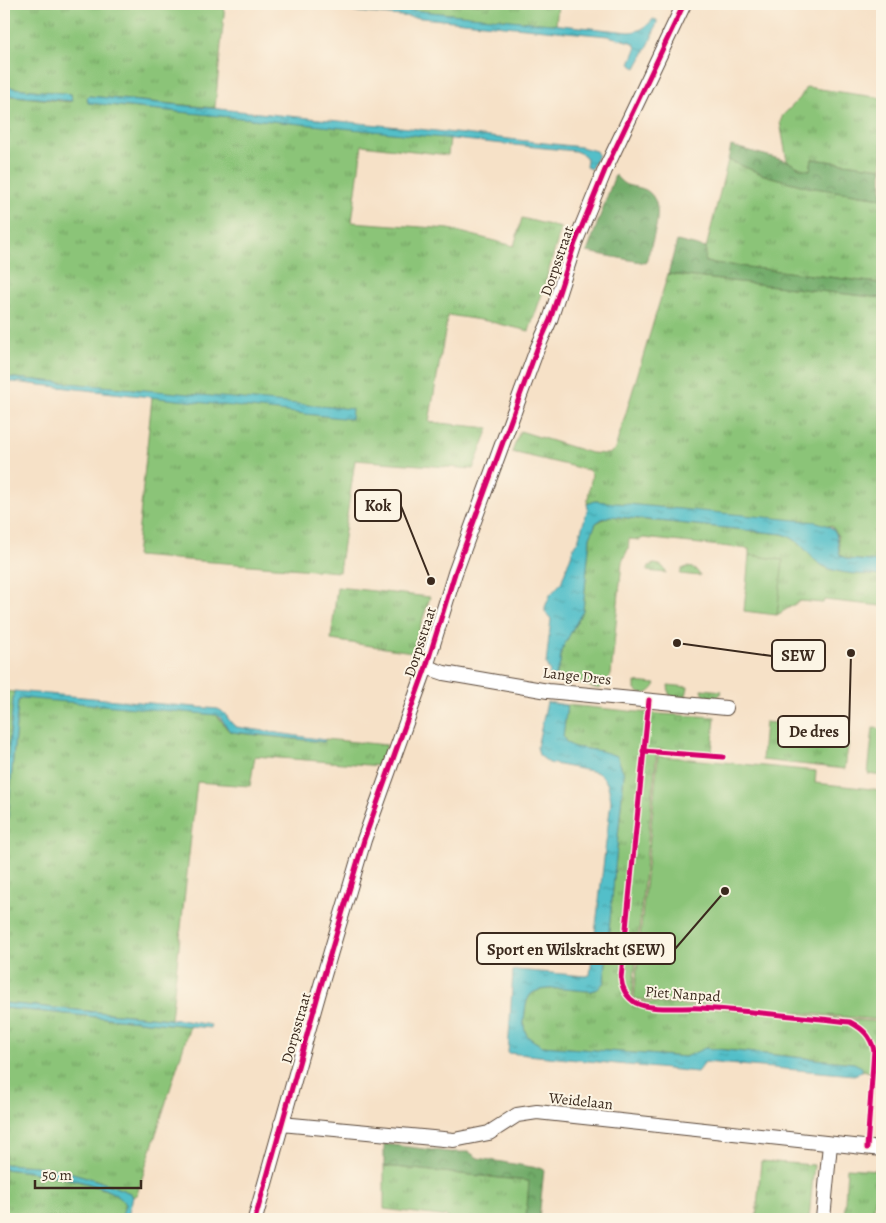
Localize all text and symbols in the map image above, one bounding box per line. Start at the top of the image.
street label: Dorpsstraat [536,223,578,299]
callout: Kok [355,490,401,521]
text: Kok [365,495,392,517]
street label: Dorpsstraat [399,604,441,680]
callout: SEW [772,640,825,671]
text: SEW [781,645,815,667]
street label: Lange Dres [542,662,612,690]
callout: De dres [778,716,849,747]
text: De dres [789,721,839,743]
callout: Sport en Wilskracht (SEW) [477,933,675,964]
text: Sport en Wilskracht (SEW) [487,939,665,961]
street label: Piet Nanpad [645,981,722,1007]
street label: Dorpsstraat [276,990,316,1066]
street label: Weidelaan [547,1088,614,1114]
scale bar [35,1158,141,1190]
text: 50 m [42,1165,72,1185]

